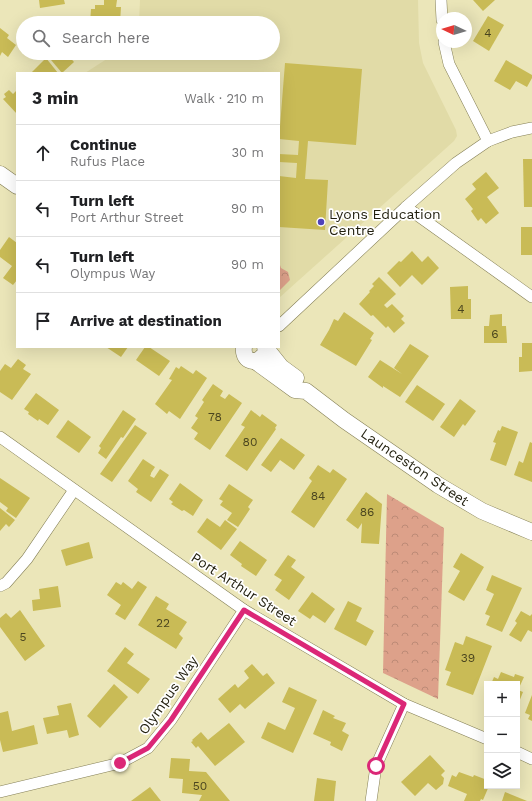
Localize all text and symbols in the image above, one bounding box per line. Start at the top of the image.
north arrow [436,12,472,48]
search box [16,16,280,60]
house number: 4 [484,26,492,40]
icon: search [30,27,52,49]
text: Search here [62,29,150,47]
text: 3 min [32,88,78,108]
text: Walk · 210 m [184,91,264,106]
text: Continue [70,136,137,154]
icon: ahead [32,142,54,164]
text: 30 m [232,145,264,160]
text: Rufus Place [70,154,145,169]
text: Turn left [70,192,134,210]
icon: left [32,198,54,220]
text: 90 m [231,201,264,216]
place label: Lyons Education Centre [329,206,441,238]
text: Port Arthur Street [70,210,183,225]
marker: Lyons Education Centre [316,217,326,227]
text: Turn left [70,248,134,266]
icon: left [32,254,54,276]
text: 90 m [231,257,264,272]
text: Olympus Way [70,266,155,281]
house number: 4 [457,302,465,316]
icon: arrive [32,310,54,332]
text: Arrive at destination [70,312,222,330]
house number: 6 [491,327,499,341]
house number: 78 [208,410,222,424]
street label: Launceston Street [358,425,472,509]
house number: 80 [243,435,257,449]
house number: 84 [311,489,325,503]
house number: 86 [360,505,374,519]
street label: Port Arthur Street [188,549,300,629]
house number: 22 [156,616,170,630]
house number: 5 [20,630,27,644]
house number: 39 [461,651,475,665]
street label: Olympus Way [135,652,201,737]
map controls [484,681,520,789]
button: + [484,681,520,717]
button: − [484,717,520,753]
button: layers [484,753,520,789]
route end [111,754,129,772]
route start [367,757,385,775]
house number: 50 [193,779,207,793]

